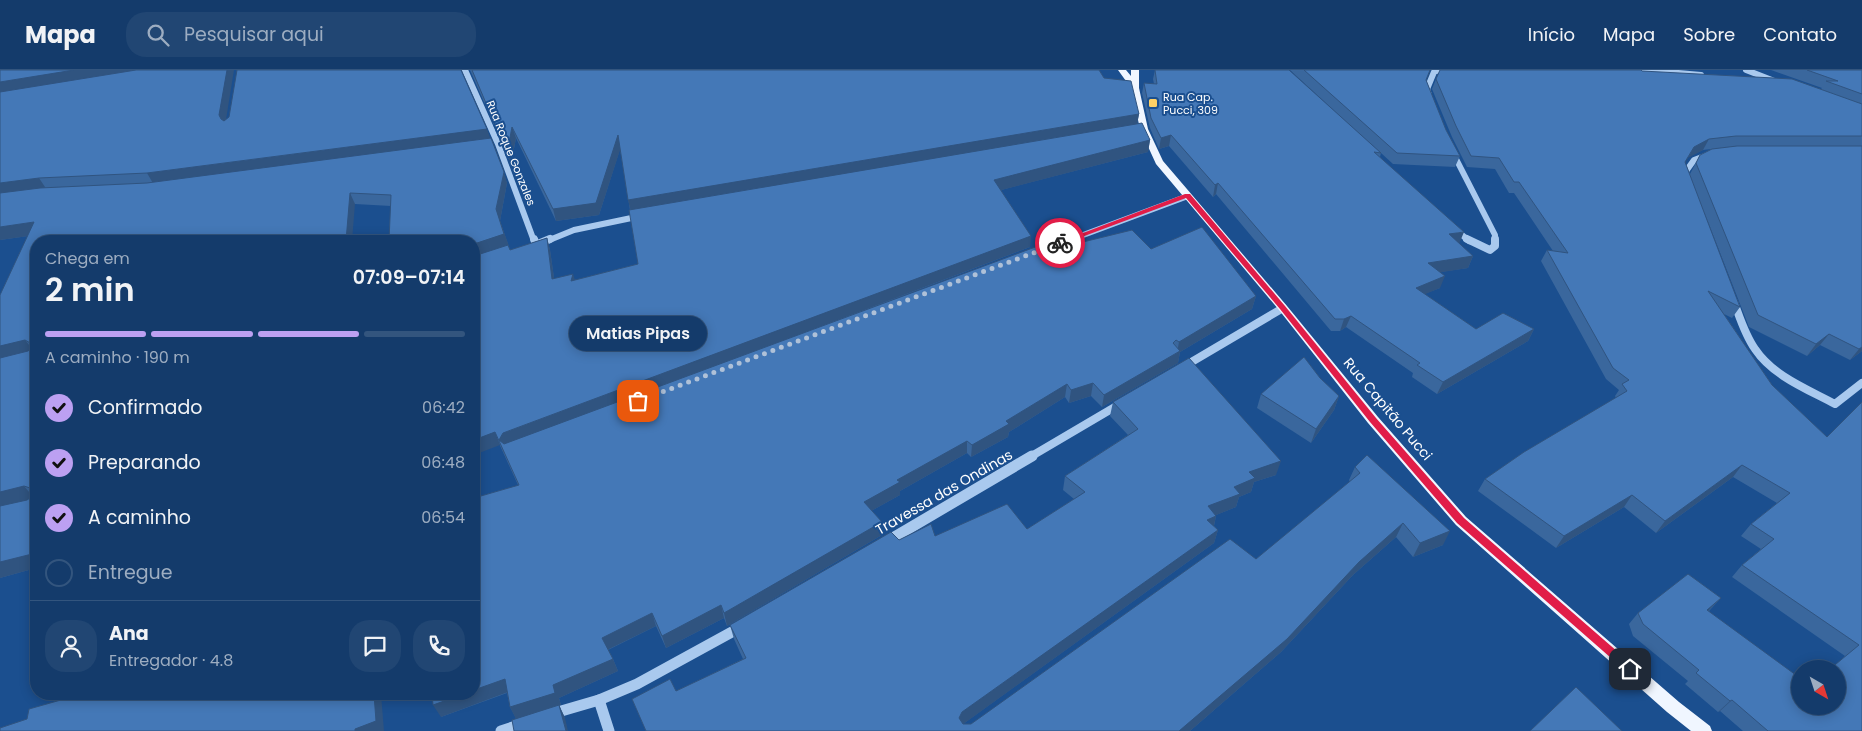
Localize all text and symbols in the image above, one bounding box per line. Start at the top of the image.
search box [126,12,476,57]
text: Mapa [25,18,96,51]
icon: search [144,21,172,49]
text: Pesquisar aqui [184,21,324,48]
text: Início [1528,22,1575,47]
text: Mapa [1603,22,1655,47]
text: Sobre [1683,22,1735,47]
text: Contato [1763,22,1837,47]
place label: Rua Cap. Pucci, 309 [1163,89,1218,118]
marker: Rua Cap. Pucci, 309 [1147,97,1159,109]
street label: Rua Roque Gonzales [483,98,540,208]
courier [1035,218,1085,268]
icon: bike [1046,229,1074,257]
text: Chega em [45,247,130,270]
text: 07:09–07:14 [353,264,465,291]
text: 2 min [45,267,135,312]
callout: Matias Pipas [569,316,707,351]
text: Matias Pipas [586,322,690,345]
text: A caminho · 190 m [45,346,190,369]
street label: Rua Capitão Pucci [1339,353,1437,465]
pin [617,380,659,422]
icon: bag [624,387,652,415]
icon: check [45,394,73,422]
text: Confirmado [88,394,202,421]
text: 06:42 [422,396,465,419]
street label: Travessa das Ondinas [872,445,1016,539]
icon: check [45,449,73,477]
text: Preparando [88,449,201,476]
text: 06:48 [421,451,465,474]
icon: check [45,504,73,532]
text: A caminho [88,504,191,531]
text: 06:54 [421,506,465,529]
text: Entregue [88,559,172,586]
button: person [45,620,97,672]
text: Ana [109,620,149,647]
button: chat [349,620,401,672]
button: phone [413,620,465,672]
pin [1609,648,1651,690]
text: Entregador · 4.8 [109,649,233,672]
icon: home [1616,655,1644,683]
north arrow [1791,660,1846,715]
map controls [1791,660,1846,715]

